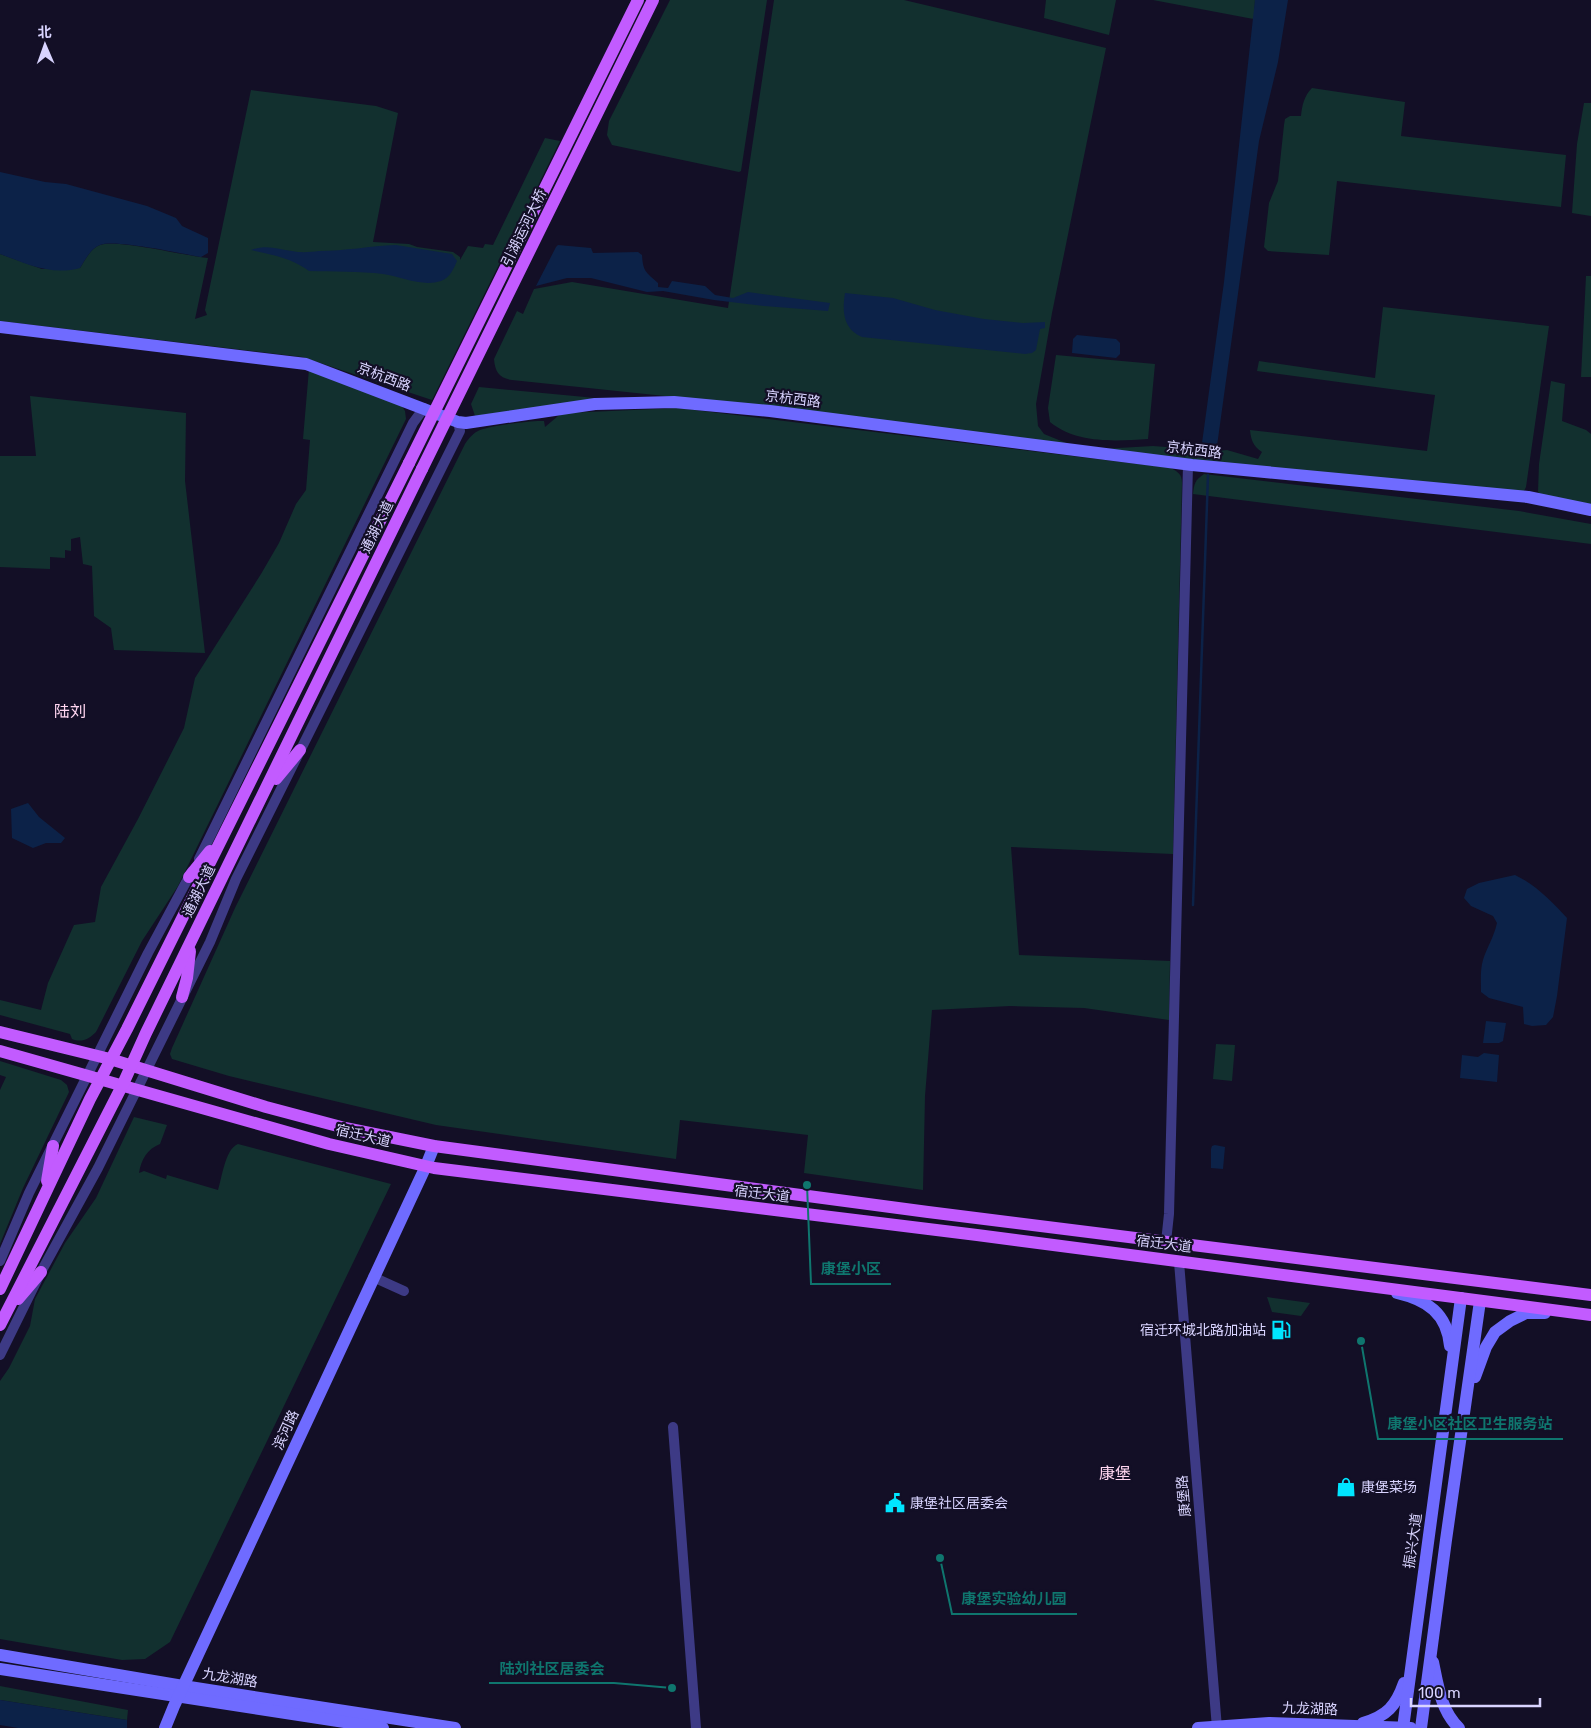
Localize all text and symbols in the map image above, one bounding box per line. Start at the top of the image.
north arrow [20,20,70,70]
text: 北 [37,24,52,41]
street label: 引湖运河大桥 [498,187,550,269]
street label: 京杭西路 [355,359,413,395]
street label: 京杭西路 [764,387,822,411]
street label: 京杭西路 [1165,438,1223,462]
street label: 通湖大道 [357,498,397,556]
district label: 陆刘 [54,702,86,721]
street label: 通湖大道 [179,862,219,920]
street label: 宿迁大道 [334,1121,392,1151]
street label: 宿迁大道 [733,1182,791,1206]
street label: 宿迁大道 [1135,1232,1193,1256]
callout: 康堡小区 [811,1254,891,1284]
text: 康堡小区 [821,1260,881,1278]
fuel station icon: 宿迁环城北路加油站 [1270,1319,1292,1341]
place label: 宿迁环城北路加油站 [1140,1322,1266,1339]
street label: 滨河路 [269,1407,303,1453]
callout: 康堡小区社区卫生服务站 [1378,1409,1563,1439]
text: 康堡小区社区卫生服务站 [1387,1415,1553,1433]
district label: 康堡 [1099,1464,1131,1483]
street label: 康堡路 [1174,1474,1194,1518]
shop icon: 康堡菜场 [1335,1476,1357,1498]
place label: 康堡菜场 [1361,1479,1417,1496]
public building icon: 康堡社区居委会 [884,1492,906,1514]
place label: 康堡社区居委会 [910,1495,1008,1512]
street label: 振兴大道 [1401,1512,1425,1570]
callout: 康堡实验幼儿园 [952,1584,1077,1614]
text: 康堡实验幼儿园 [961,1590,1067,1608]
callout: 陆刘社区居委会 [489,1653,614,1683]
text: 陆刘社区居委会 [499,1660,605,1678]
street label: 九龙湖路 [201,1665,259,1691]
scale bar [1411,1676,1540,1708]
text: 100 m [1418,1684,1460,1702]
street label: 九龙湖路 [1282,1700,1338,1718]

